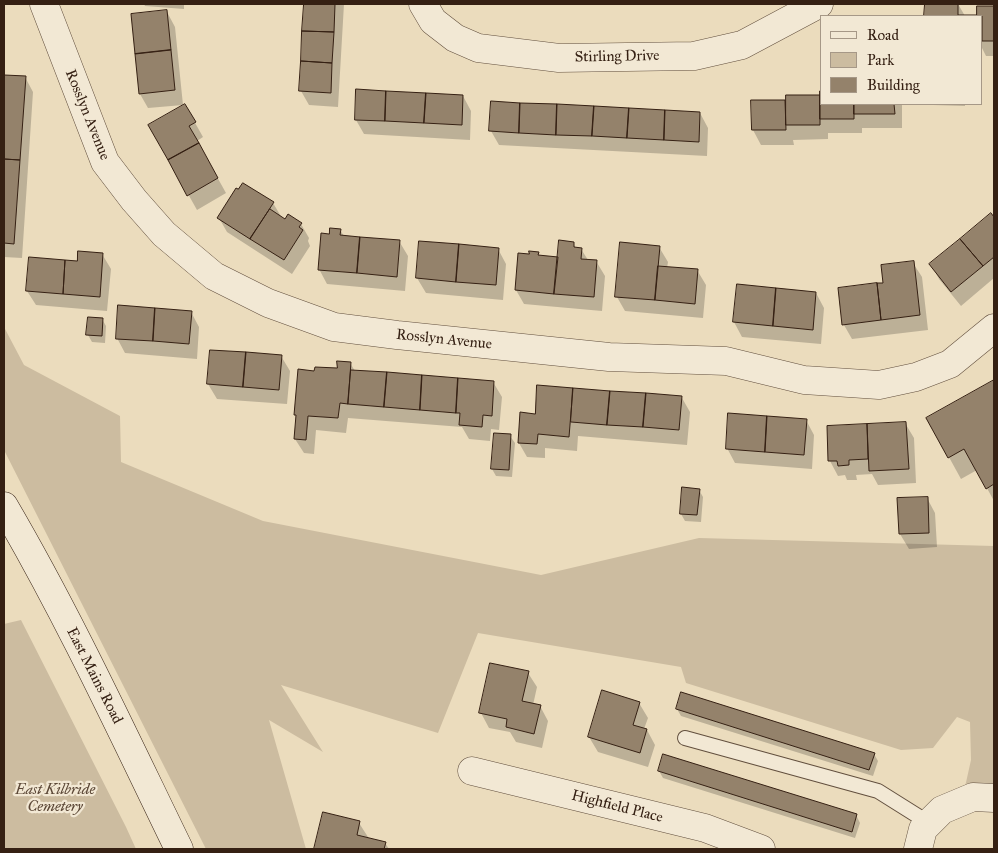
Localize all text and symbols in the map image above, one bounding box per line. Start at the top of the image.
legend [820,15,983,105]
text: Road [867,26,899,44]
street label: Stirling Drive [574,47,660,67]
text: Park [867,51,894,69]
street label: Rosslyn Avenue [61,67,113,163]
text: Building [867,76,920,94]
street label: Rosslyn Avenue [395,326,493,354]
street label: East Mains Road [62,625,126,727]
park label: East Kilbride Cemetery [15,781,95,816]
street label: Highfield Place [569,787,665,827]

